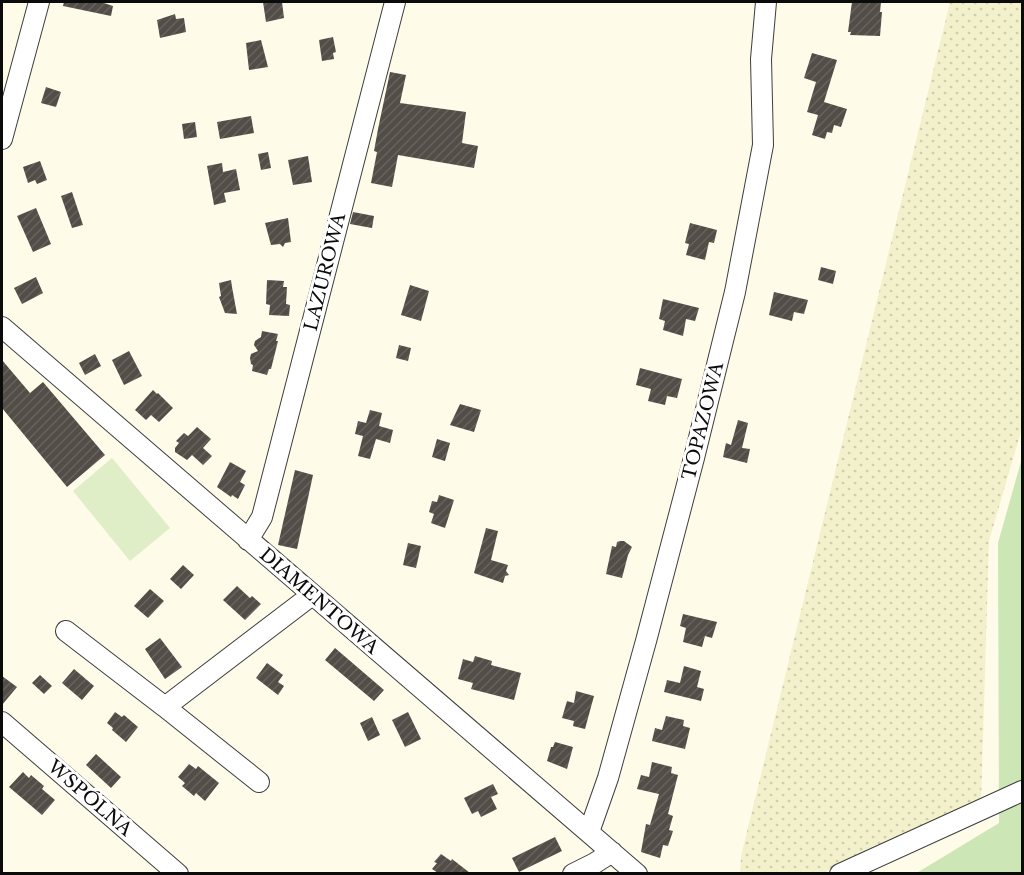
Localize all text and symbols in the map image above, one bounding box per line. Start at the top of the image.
street label: LAZUROWA [300,210,351,333]
street label: TOPAZOWA [678,359,729,482]
street label: DIAMENTOWA [255,543,384,659]
street label: WSPÓLNA [43,754,138,841]

